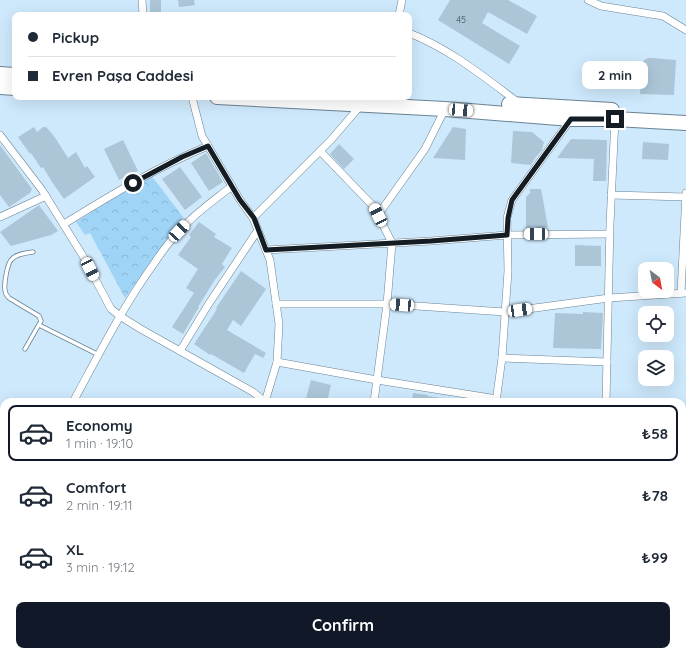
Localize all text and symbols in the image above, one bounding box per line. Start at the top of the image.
house number: 45 [456,14,466,25]
text: Pickup [52,28,99,47]
callout: 2 min [582,61,648,89]
text: Evren Paşa Caddesi [52,66,193,85]
text: 2 min [598,67,632,83]
car [449,103,473,117]
route end [606,110,624,128]
route start [124,174,142,192]
car [367,202,389,228]
car [166,218,192,244]
car [524,228,548,240]
car [79,256,101,282]
north arrow [638,262,674,298]
map controls [638,262,674,386]
car [390,298,414,312]
car [507,302,533,318]
button: locate [638,306,674,342]
button: layers [638,350,674,386]
icon: car [18,415,54,451]
text: Economy [66,416,133,435]
text: ₺58 [642,424,668,443]
text: 1 min · 19:10 [66,435,133,451]
icon: car [18,477,54,513]
text: Comfort [66,478,127,497]
text: ₺78 [642,486,668,505]
text: 2 min · 19:11 [66,497,133,513]
icon: car [18,539,54,575]
text: XL [66,540,84,559]
text: ₺99 [641,548,668,567]
text: 3 min · 19:12 [66,559,135,575]
button: Confirm [16,602,670,648]

